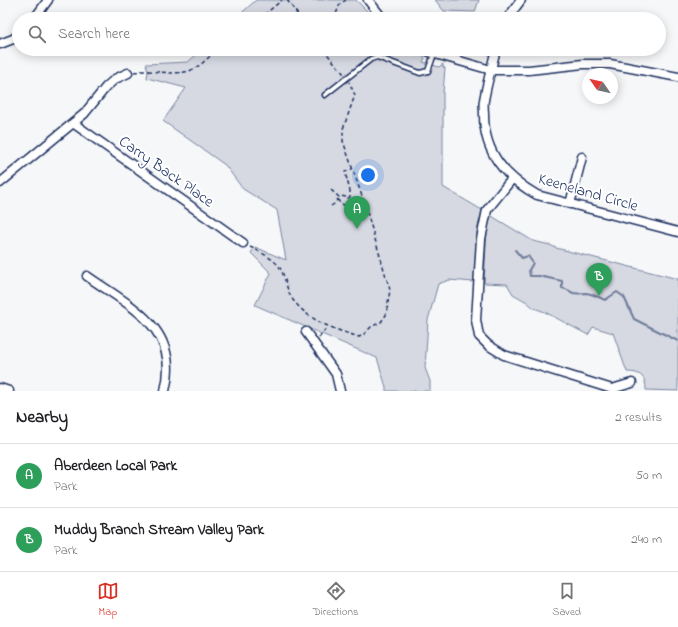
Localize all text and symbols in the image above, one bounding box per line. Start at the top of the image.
search box [12,12,666,56]
icon: search [26,23,48,45]
text: Search here [58,23,130,45]
north arrow [582,68,618,104]
street label: Carry Back Place [113,130,219,214]
your location [358,165,378,185]
street label: Keeneland Circle [535,167,642,219]
pin: A [344,196,370,229]
pin: B [586,263,612,296]
text: Nearby [16,405,68,430]
text: 2 results [615,408,662,427]
text: Aberdeen Local Park [54,455,177,477]
text: A [25,466,33,485]
text: 50 m [636,466,662,485]
text: Park [54,477,78,496]
text: Muddy Branch Stream Valley Park [54,519,264,541]
text: B [25,530,33,549]
text: 240 m [631,530,662,549]
text: Park [54,541,78,560]
tab: Map [97,580,119,620]
tab: Directions [313,580,358,620]
tab: Saved [552,580,581,620]

